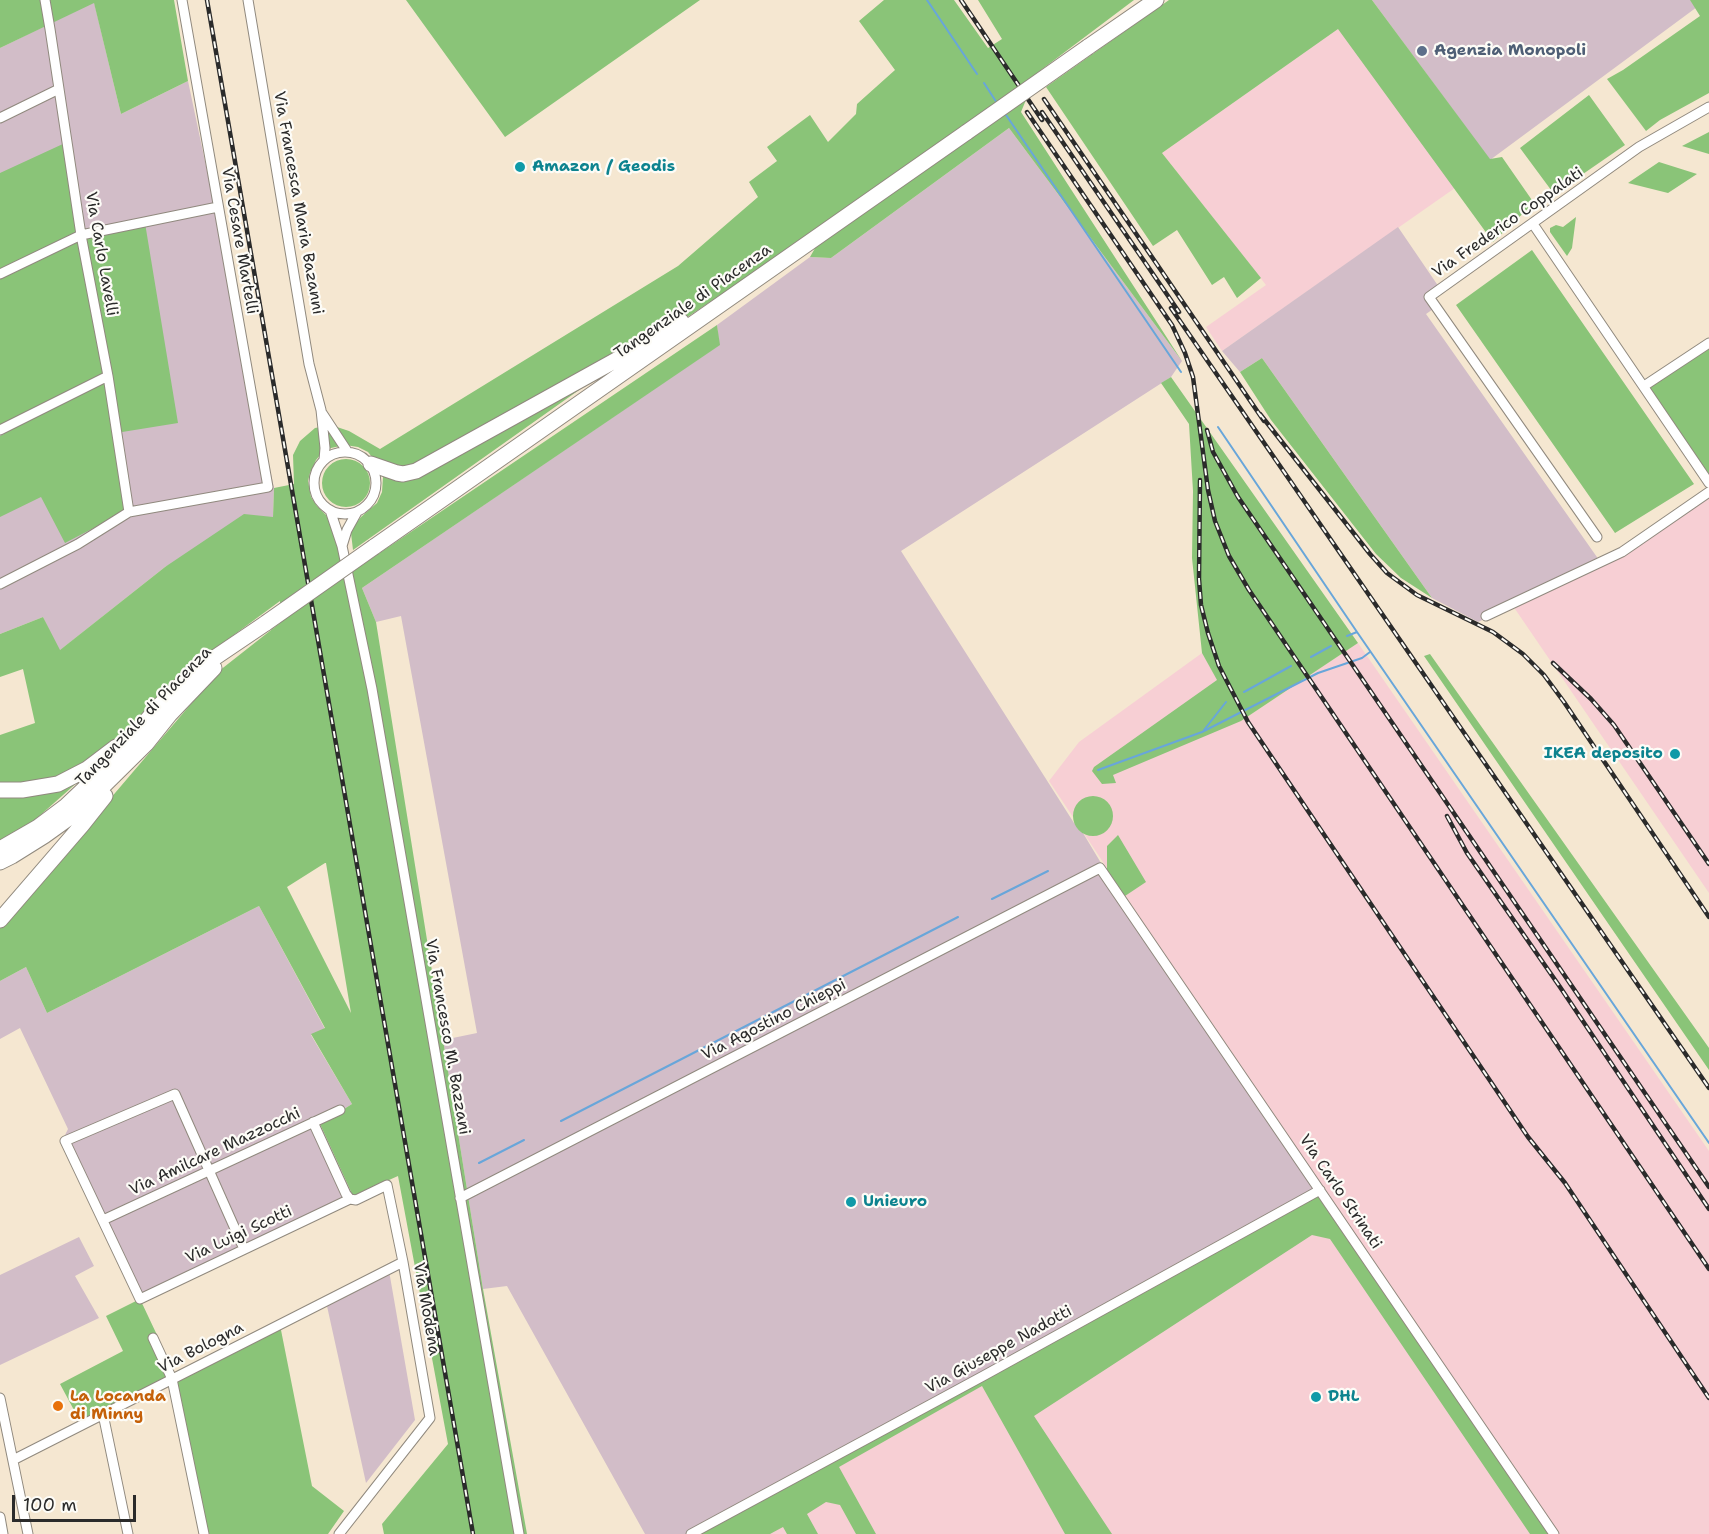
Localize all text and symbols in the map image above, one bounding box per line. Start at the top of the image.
place label: Agenzia Monopoli [1434,41,1586,61]
marker: Agenzia Monopoli [1415,44,1429,58]
street label: Via Francesca Maria Bazanni [269,90,327,316]
place label: Amazon / Geodis [532,157,675,177]
marker: Amazon / Geodis [513,160,527,174]
street label: Via Frederico Coppalati [1429,164,1587,282]
street label: Via Cesare Martelli [217,166,261,316]
street label: Via Carlo Lavelli [81,190,121,318]
street label: Tangenziale di Piacenza [611,240,775,364]
street label: Tangenziale di Piacenza [72,643,216,791]
place label: IKEA deposito [1544,744,1663,764]
marker: IKEA deposito [1668,747,1682,761]
street label: Via Francesco M. Bazzani [420,938,474,1136]
street label: Via Agostino Chieppi [698,975,850,1065]
street label: Via Amilcare Mazzocchi [126,1104,304,1200]
street label: Via Carlo Strinati [1295,1131,1385,1253]
place label: Unieuro [863,1192,927,1212]
marker: Unieuro [844,1195,858,1209]
street label: Via Luigi Scotti [183,1202,295,1268]
street label: Via Modena [408,1261,444,1357]
street label: Via Giuseppe Nadotti [922,1302,1076,1398]
street label: Via Bologna [155,1318,247,1378]
place label: La Locanda di Minny [70,1387,166,1425]
place label: DHL [1328,1387,1359,1407]
marker: DHL [1309,1390,1323,1404]
marker: La Locanda di Minny [51,1399,65,1413]
scale bar [15,1483,140,1521]
text: 100 m [23,1493,77,1517]

